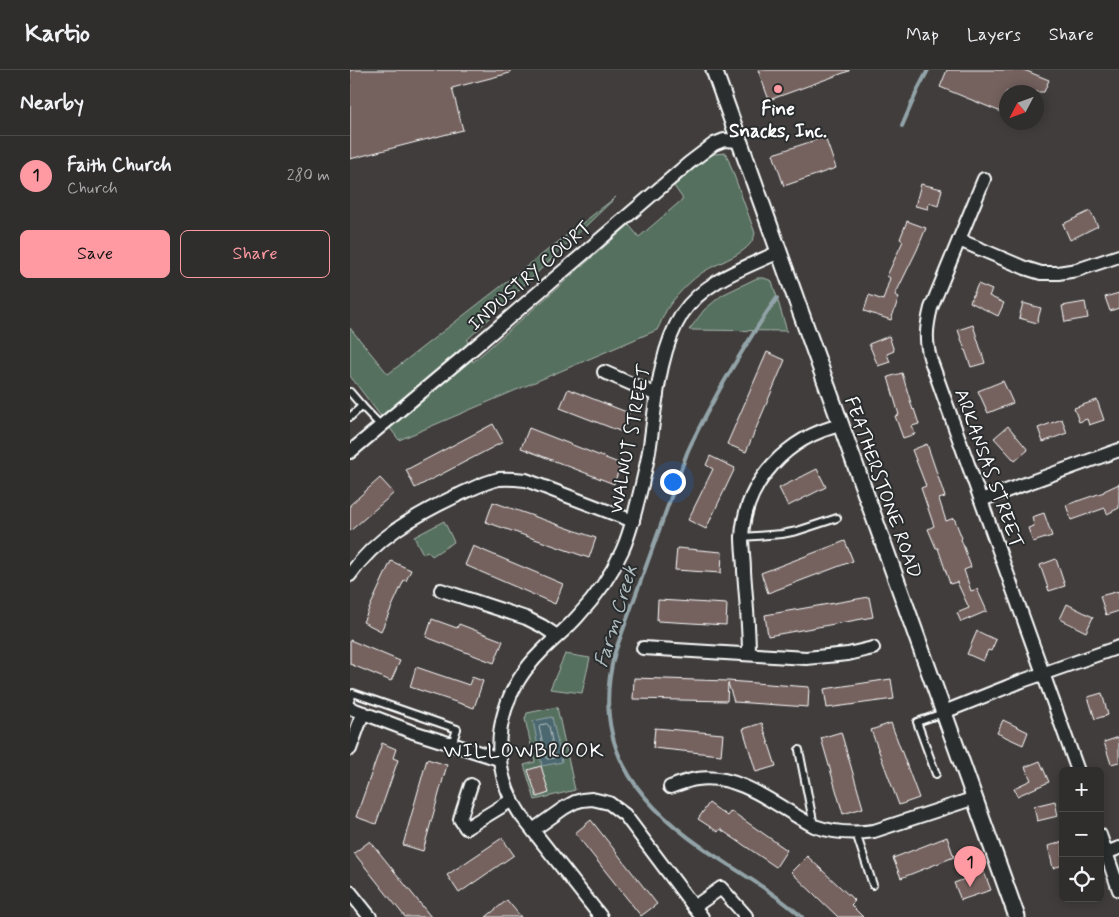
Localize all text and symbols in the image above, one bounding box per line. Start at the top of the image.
text: Kartio [25,19,90,50]
text: Map [906,23,939,47]
text: Layers [967,23,1021,47]
text: Share [1049,23,1094,47]
marker: Fine Snacks, Inc. [772,83,784,95]
north arrow [999,85,1044,130]
text: Nearby [20,89,84,117]
place label: Fine Snacks, Inc. [729,97,827,144]
text: Faith Church [67,153,172,178]
text: 1 [32,165,40,186]
text: 280 m [287,165,330,186]
text: Church [67,178,118,199]
street label: INDUSTRY COURT [463,216,597,337]
button: Save [20,230,170,278]
button: Share [180,230,330,278]
street label: WALNUT STREET [604,362,657,516]
street label: ARKANSAS STREET [948,385,1029,552]
street label: FEATHERSTONE ROAD [838,393,927,582]
your location [660,469,686,495]
water label: Farm Creek [588,562,645,671]
district label: WILLOWBROOK [443,738,605,765]
map controls [1059,767,1104,902]
button: + [1059,767,1104,812]
button: − [1059,812,1104,857]
pin: 1 [954,846,986,887]
button: locate [1059,857,1104,902]

